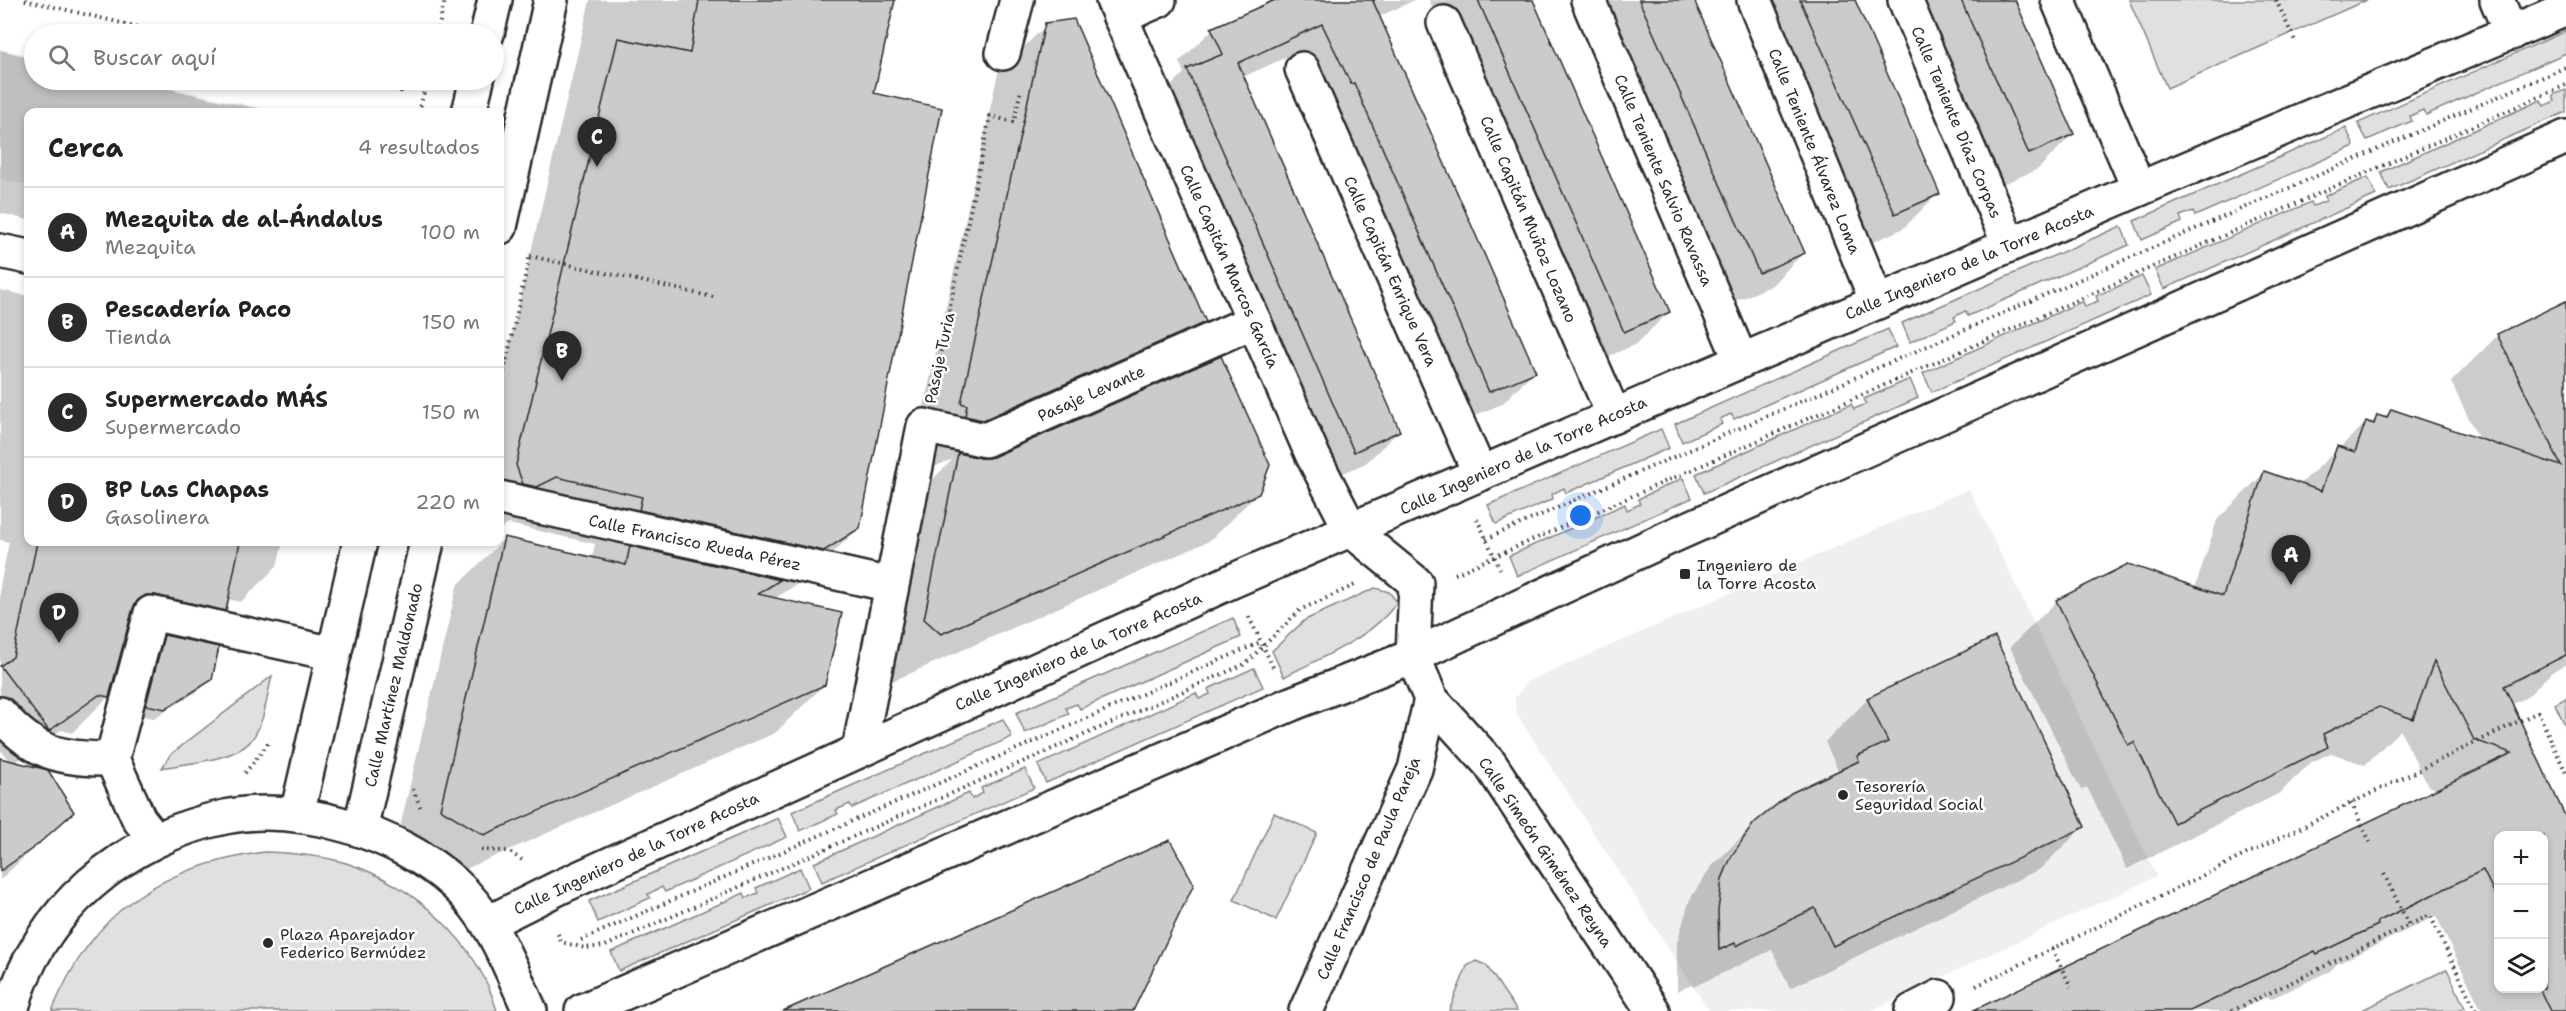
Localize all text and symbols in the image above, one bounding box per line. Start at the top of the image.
street label: Calle Teniente Díaz Corpas [1906,23,2007,222]
search box [24,24,504,90]
icon: search [45,41,78,74]
text: Buscar aquí [93,43,216,72]
street label: Calle Teniente Álvarez Loma [1764,45,1866,257]
street label: Calle Teniente Salvio Ravassa [1609,71,1718,289]
street label: Calle Capitán Muñoz Lozano [1475,113,1582,326]
pin: C [578,118,616,167]
text: Cerca [48,130,123,165]
text: 4 resultados [358,134,480,160]
street label: Calle Capitán Marcos García [1175,161,1284,371]
street label: Calle Capitán Enrique Vera [1339,173,1442,370]
street label: Calle Ingeniero de la Torre Acosta [1842,200,2097,325]
text: Mezquita de al-Ándalus [105,205,383,234]
text: A [60,219,75,245]
text: 100 m [420,219,480,245]
text: Mezquita [105,234,196,260]
text: Pescadería Paco [105,295,291,324]
text: B [61,309,74,335]
text: 150 m [422,309,480,335]
street label: Pasaje Turia [920,310,959,406]
text: Tienda [105,324,171,350]
pin: B [542,332,582,381]
street label: Pasaje Levante [1034,360,1148,426]
text: Supermercado MÁS [105,385,328,414]
street label: Calle Ingeniero de la Torre Acosta [1396,391,1650,520]
text: C [61,399,74,425]
text: 150 m [422,399,480,425]
text: Supermercado [105,414,241,440]
text: BP Las Chapas [105,475,269,504]
text: D [60,489,75,515]
text: 220 m [416,489,480,515]
your location [1566,501,1595,530]
text: Gasolinera [105,504,209,530]
street label: Calle Francisco Rueda Pérez [587,510,803,575]
pin: A [2272,536,2310,585]
place label: Ingeniero de la Torre Acosta [1697,555,1816,594]
marker: Ingeniero de la Torre Acosta [1678,567,1692,581]
street label: Calle Martínez Maldonado [360,581,427,789]
street label: Calle Ingeniero de la Torre Acosta [951,587,1205,716]
pin: D [40,594,78,643]
street label: Calle Francisco de Paula Pareja [1312,753,1425,983]
street label: Calle Simeón Giménez Reyna [1474,753,1617,951]
place label: Tesorería Seguridad Social [1855,776,1983,815]
street label: Calle Ingeniero de la Torre Acosta [510,787,762,920]
marker: Tesorería Seguridad Social [1836,788,1850,802]
map controls [2494,831,2548,993]
button: + [2494,831,2548,885]
button: − [2494,885,2548,939]
place label: Plaza Aparejador Federico Bermúdez [280,924,426,963]
marker: Plaza Aparejador Federico Bermúdez [261,936,275,950]
button: layers [2494,939,2548,993]

